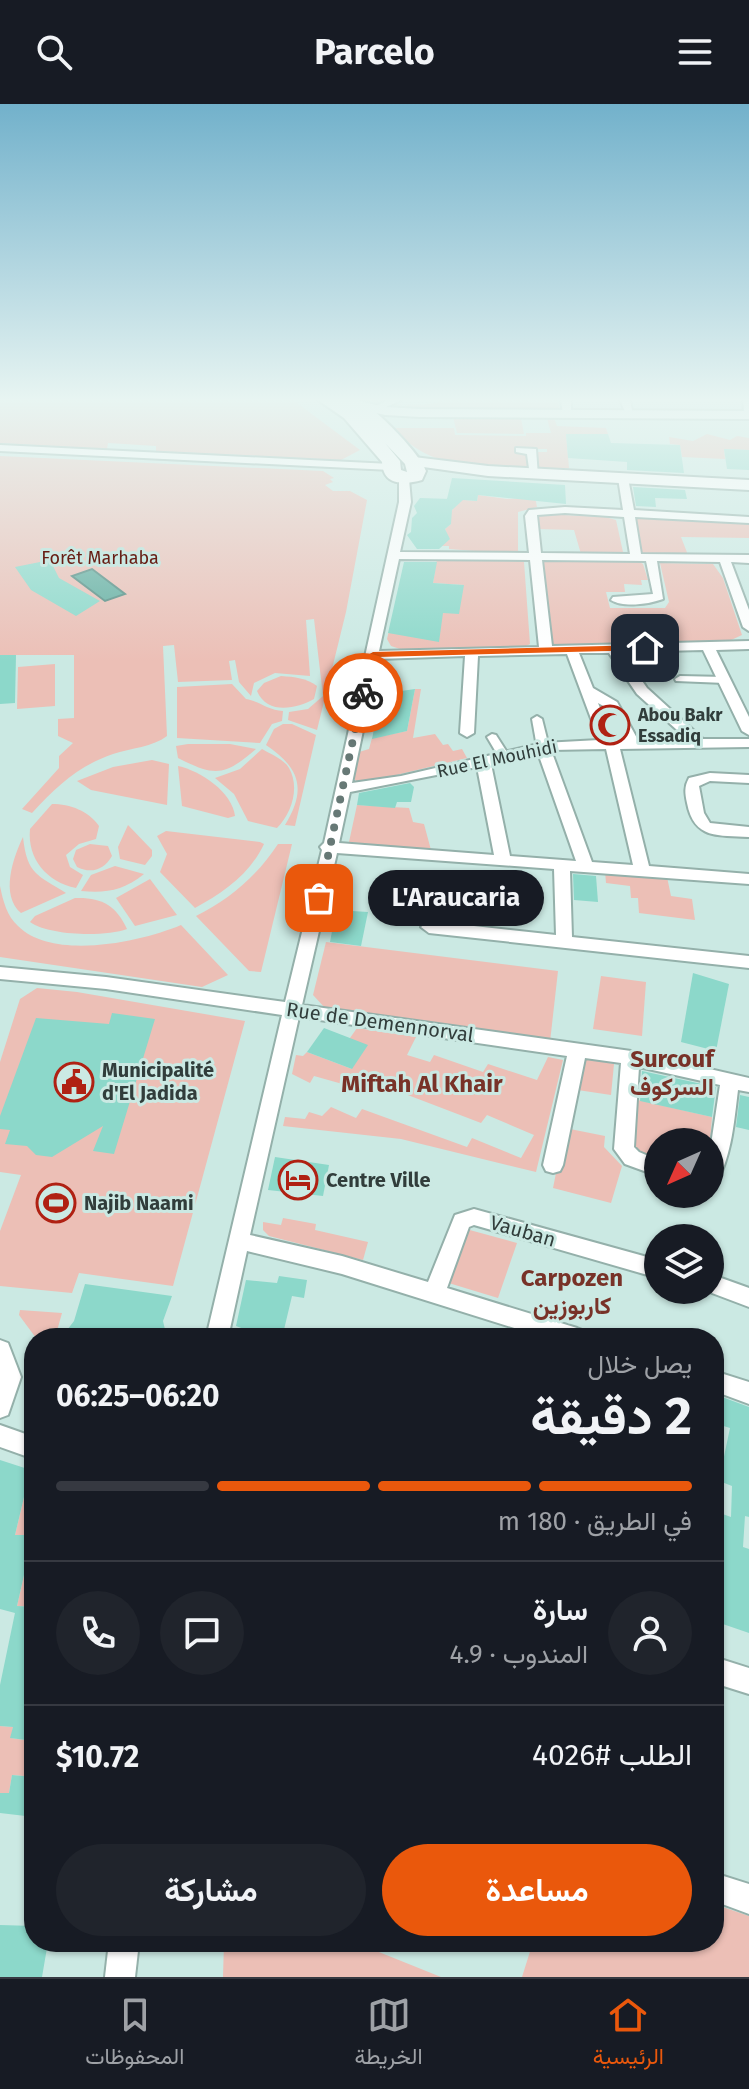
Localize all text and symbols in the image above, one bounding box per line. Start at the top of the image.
icon: search [32,30,76,74]
text: Parcelo [314,30,435,74]
icon: menu [673,30,717,74]
park label: Forêt Marhaba [41,547,159,569]
pin [611,614,679,682]
icon: home [623,626,667,670]
courier [323,653,403,733]
icon: bike [341,671,385,715]
mosque icon: Abou Bakr Essadiq [589,704,631,746]
place label: Abou Bakr Essadiq [637,704,723,747]
street label: Rue El Mouhidi [435,736,559,782]
pin [285,864,353,932]
callout: L'Araucaria [367,870,543,926]
icon: bag [297,876,341,920]
text: L'Araucaria [392,882,520,913]
street label: Rue de Demennorval [285,997,475,1047]
district label: Surcouf السركوف [630,1045,716,1102]
place label: Municipalité d'El Jadida [102,1058,214,1105]
public building icon: Municipalité d'El Jadida [53,1061,95,1103]
district label: Miftah Al Khair [341,1070,503,1098]
north arrow [644,1128,724,1208]
map controls [644,1128,724,1304]
hotel icon: Centre Ville [277,1159,319,1201]
place label: Centre Ville [326,1168,430,1192]
sports icon: Najib Naami [35,1182,77,1224]
place label: Najib Naami [84,1191,194,1215]
street label: Vauban [487,1210,559,1252]
button: layers [644,1224,724,1304]
district label: Carpozen كاربوزين [521,1264,623,1321]
text: يصل خلال [588,1349,692,1380]
text: 06:20–06:25 [56,1378,220,1414]
text: 2 دقيقة [530,1385,692,1448]
text: في الطريق · 180 m [498,1506,692,1537]
button: phone [56,1591,140,1675]
button: chat [160,1591,244,1675]
button: person [608,1591,692,1675]
text: سارة [533,1592,588,1628]
text: المندوب · 4.9 [450,1639,588,1670]
text: الطلب #4026 [532,1737,692,1773]
text: $10.72 [56,1739,139,1775]
button: مشاركة [56,1844,366,1936]
button: مساعدة [382,1844,692,1936]
tab: المحفوظات [85,1993,184,2076]
tab: الخريطة [354,1993,423,2076]
tab: الرئيسية [593,1993,664,2076]

